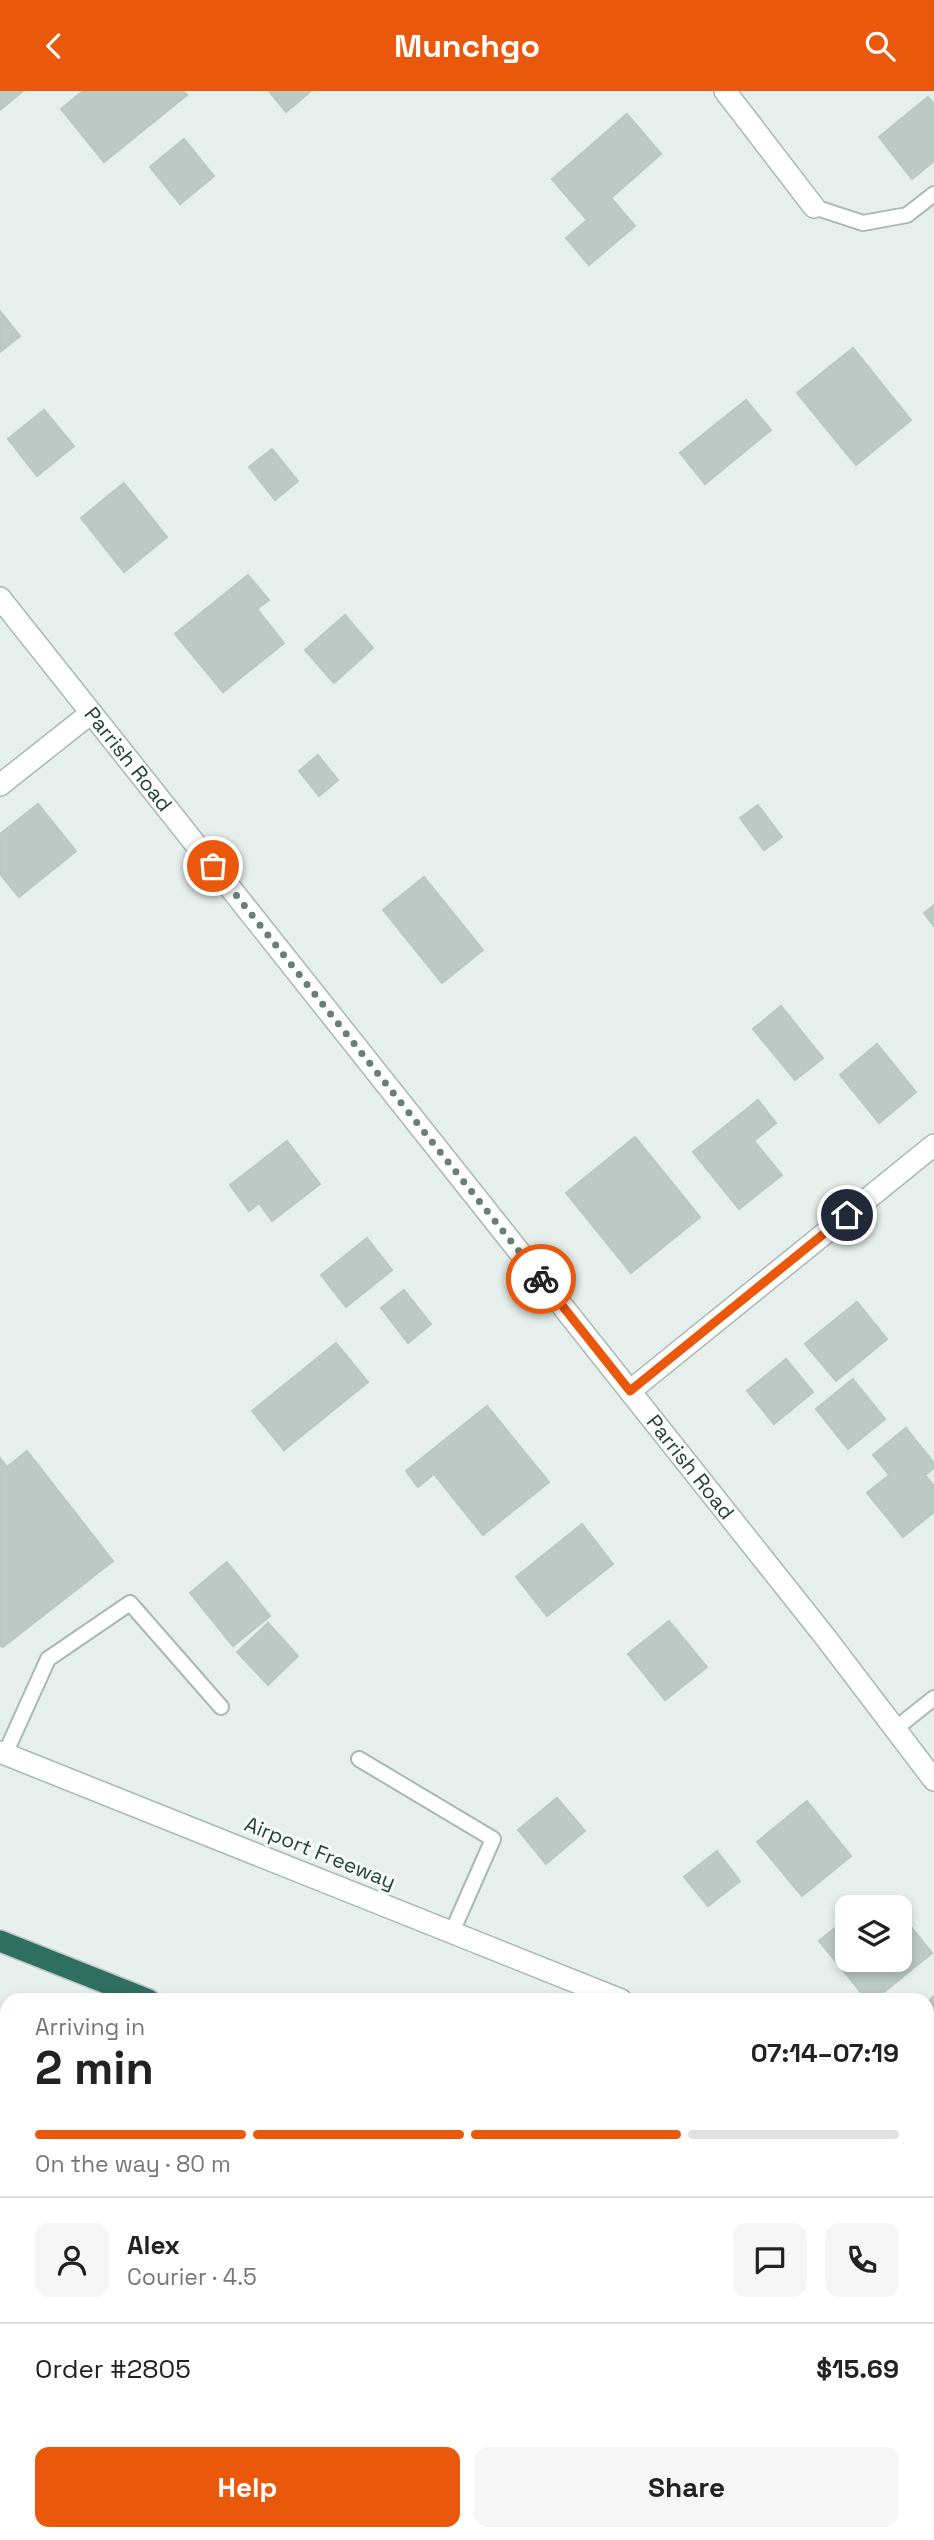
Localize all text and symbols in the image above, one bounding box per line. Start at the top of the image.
text: Munchgo [394,26,540,66]
icon: back [35,27,73,65]
icon: search [861,27,899,65]
street label: Parrish Road [79,701,178,817]
pin [183,836,243,896]
icon: bag [194,847,232,885]
pin [817,1185,877,1245]
icon: home [828,1196,866,1234]
courier [506,1244,576,1314]
icon: bike [522,1260,560,1298]
street label: Parrish Road [641,1409,741,1525]
street label: Airport Freeway [241,1810,400,1895]
map controls [835,1895,912,1972]
button: layers [835,1895,912,1972]
text: Arriving in [35,2012,145,2042]
text: 07:14–07:19 [751,2036,899,2070]
text: 2 min [35,2039,154,2097]
text: On the way · 80 m [35,2149,231,2179]
button: person [35,2223,109,2297]
button: chat [733,2223,807,2297]
button: phone [825,2223,899,2297]
text: Alex [127,2228,180,2262]
text: Courier · 4.5 [127,2262,257,2292]
text: Order #2805 [35,2352,191,2386]
text: $15.69 [816,2352,899,2386]
button: Help [35,2447,460,2527]
button: Share [474,2447,899,2527]

